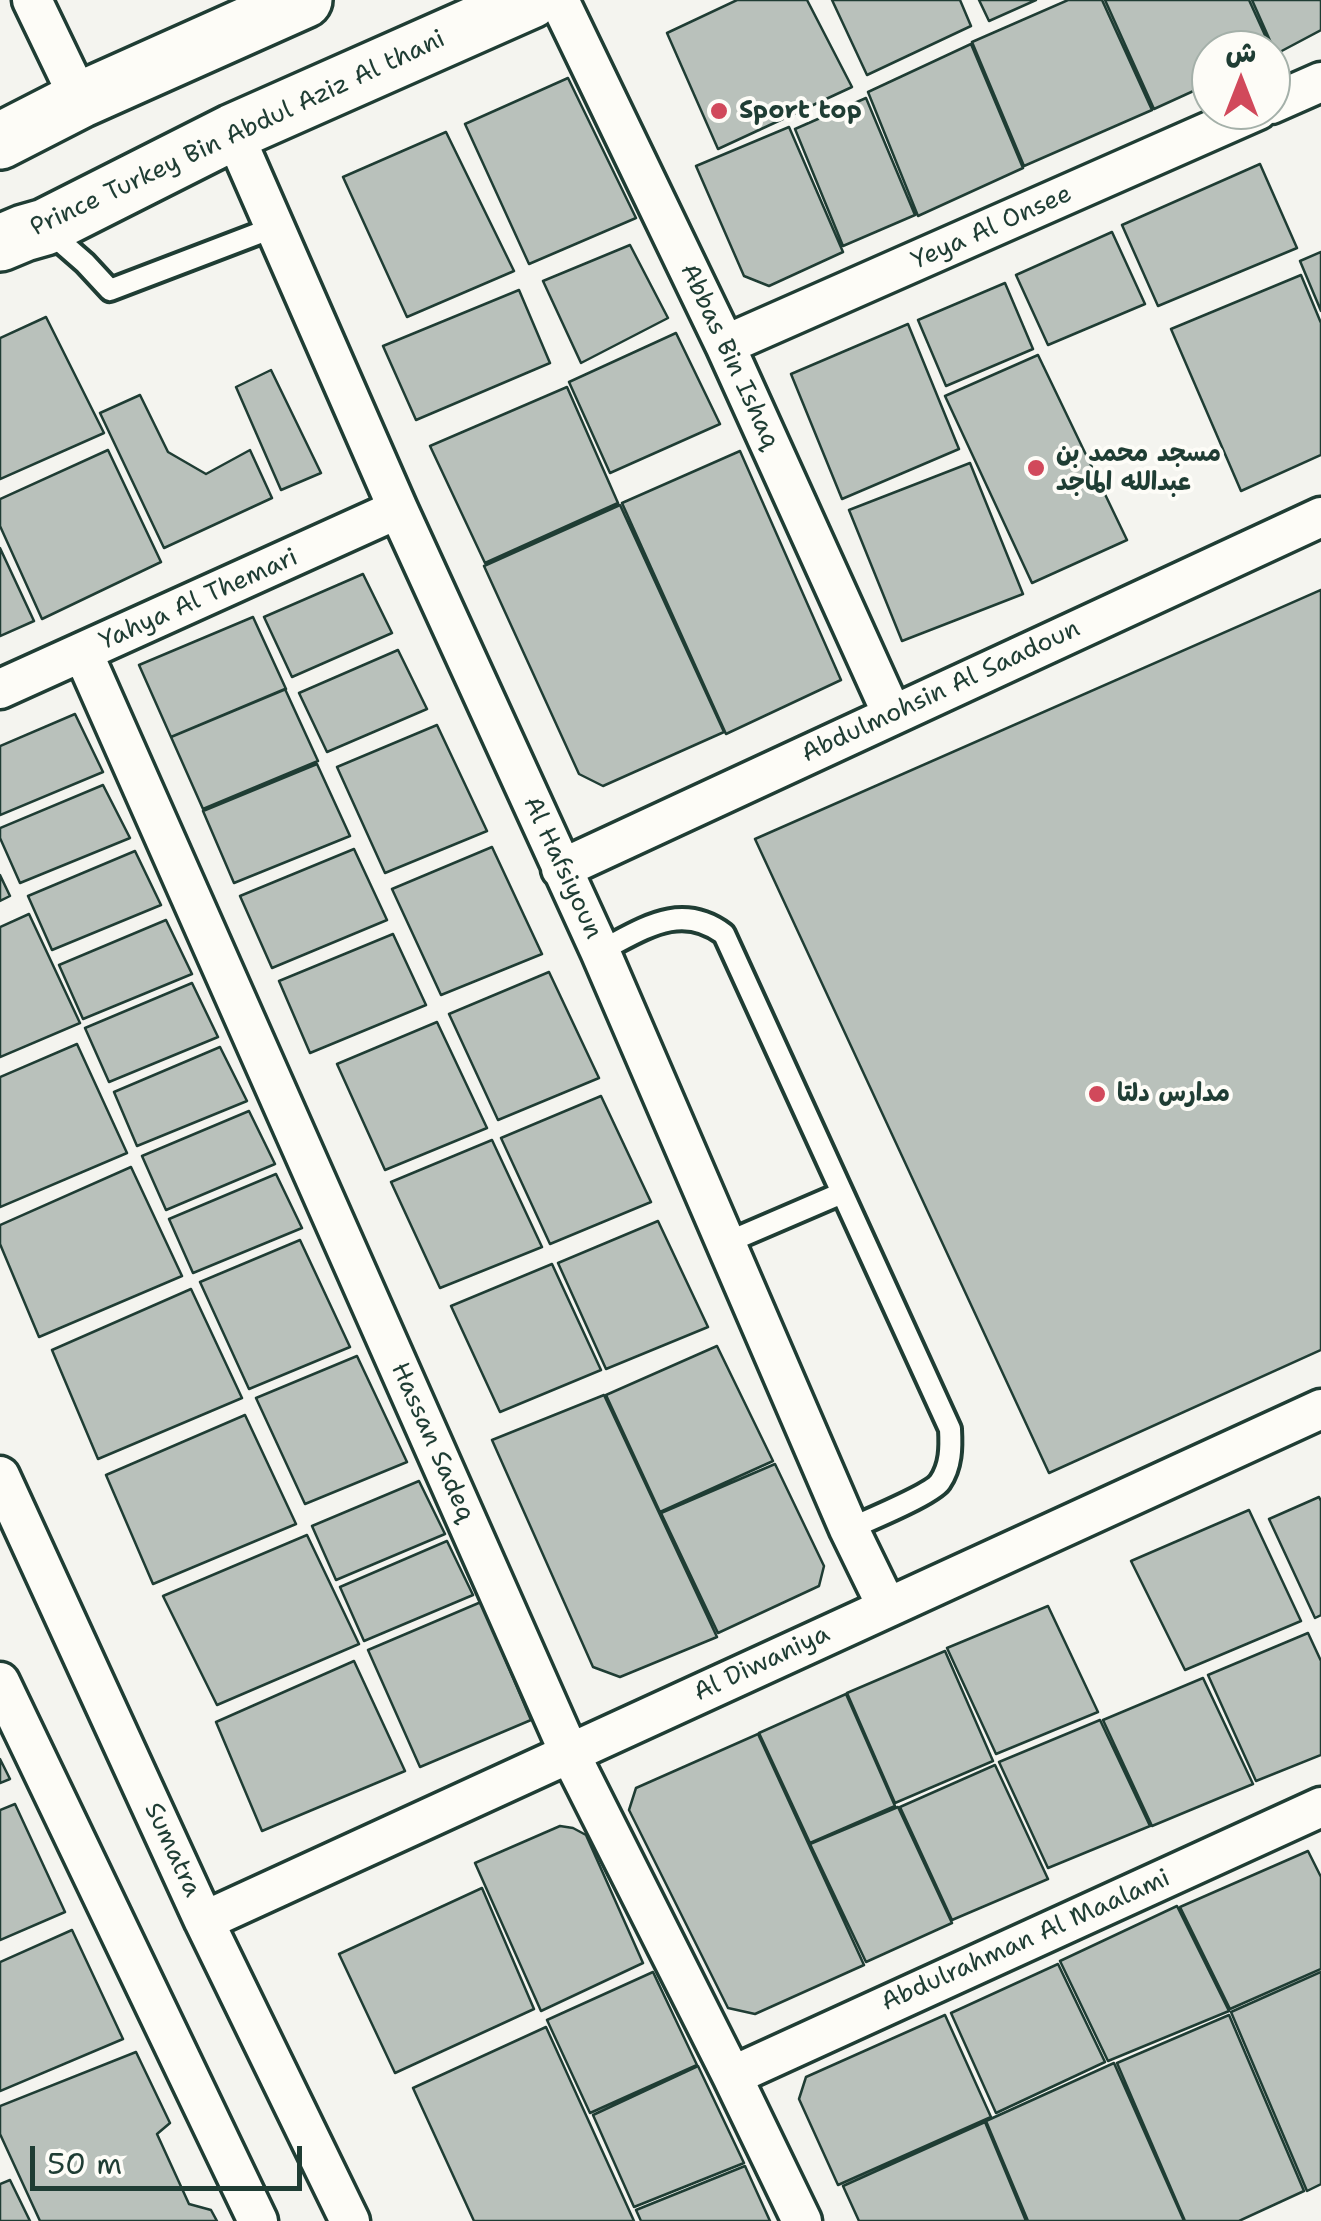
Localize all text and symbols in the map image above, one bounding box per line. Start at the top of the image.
street label: Prince Turkey Bin Abdul Aziz Al thani [26,24,450,244]
north arrow [1191,30,1291,130]
text: ش [1226,33,1256,71]
place label: Sport top [739,96,862,126]
marker: Sport top [708,100,730,122]
street label: Yeya Al Onsee [907,179,1077,277]
street label: Abbas Bin Ishaq [673,259,785,453]
place label: مسجد محمد بن عبدالله الماجد [1056,439,1221,498]
marker: مسجد محمد بن عبدالله الماجد [1025,457,1047,479]
street label: Yahya Al Themari [95,543,303,657]
street label: Abdulmohsin Al Saadoun [797,614,1085,770]
street label: Al Hafsiyoun [516,792,608,944]
place label: مدارس دلتا [1117,1079,1230,1109]
marker: مدارس دلتا [1086,1083,1108,1105]
street label: Hassan Sadeq [384,1358,480,1526]
street label: Al Diwaniya [689,1620,835,1708]
street label: Sumatra [137,1798,207,1902]
street label: Abdulrahman Al Maalami [877,1864,1175,2018]
scale bar [35,2126,308,2188]
text: 50 m [47,2143,122,2184]

